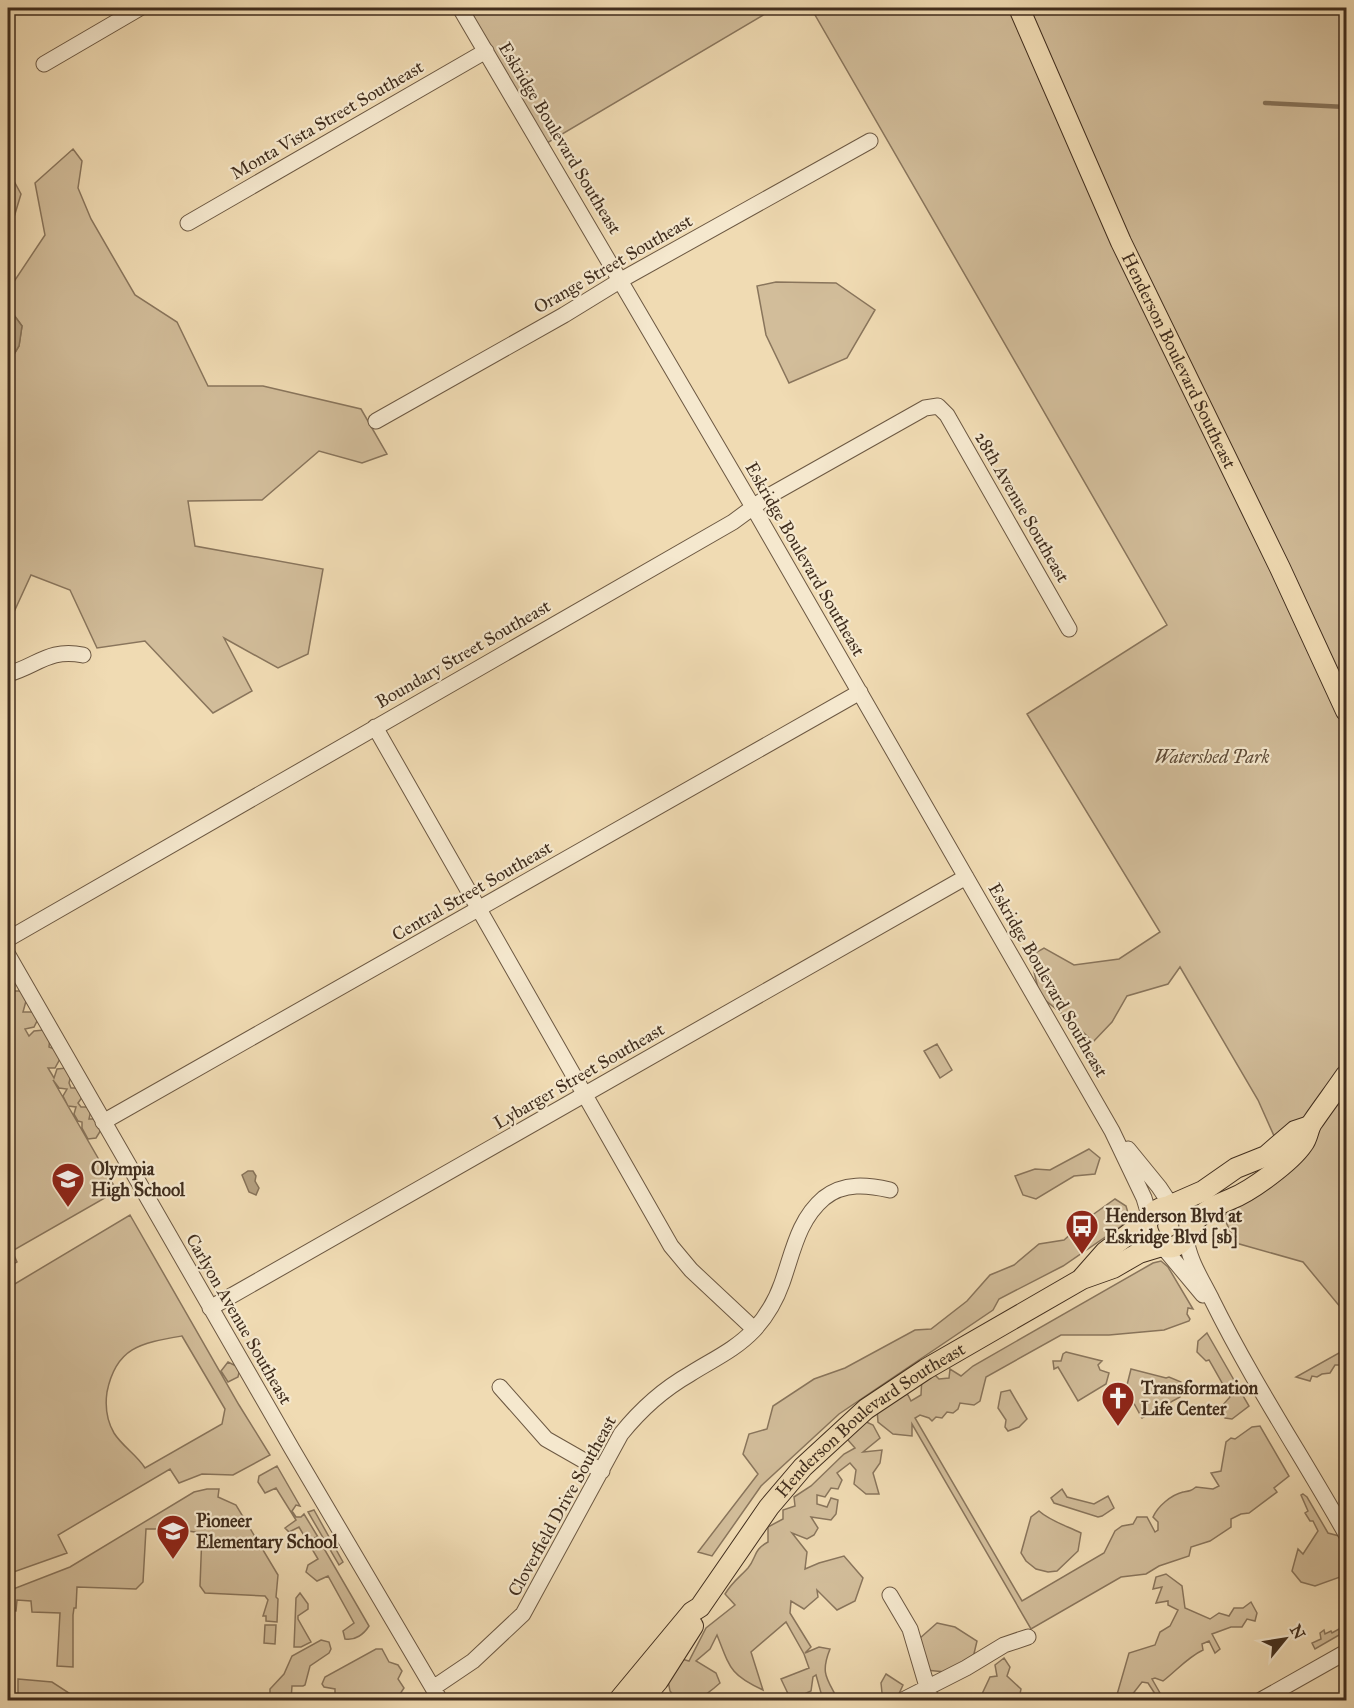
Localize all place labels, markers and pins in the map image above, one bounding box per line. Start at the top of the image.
place label: Olympia High School [91,1158,186,1202]
school or university icon: Olympia High School [50,1161,86,1208]
place label: Henderson Blvd at Eskridge Blvd [sb] [1105,1205,1243,1249]
bus stop icon: Henderson Blvd at Eskridge Blvd [sb] [1064,1208,1100,1255]
place label: Transformation Life Center [1140,1377,1259,1420]
church icon: Transformation Life Center [1100,1380,1136,1427]
place label: Pioneer Elementary School [196,1510,339,1554]
school or university icon: Pioneer Elementary School [155,1513,191,1560]

